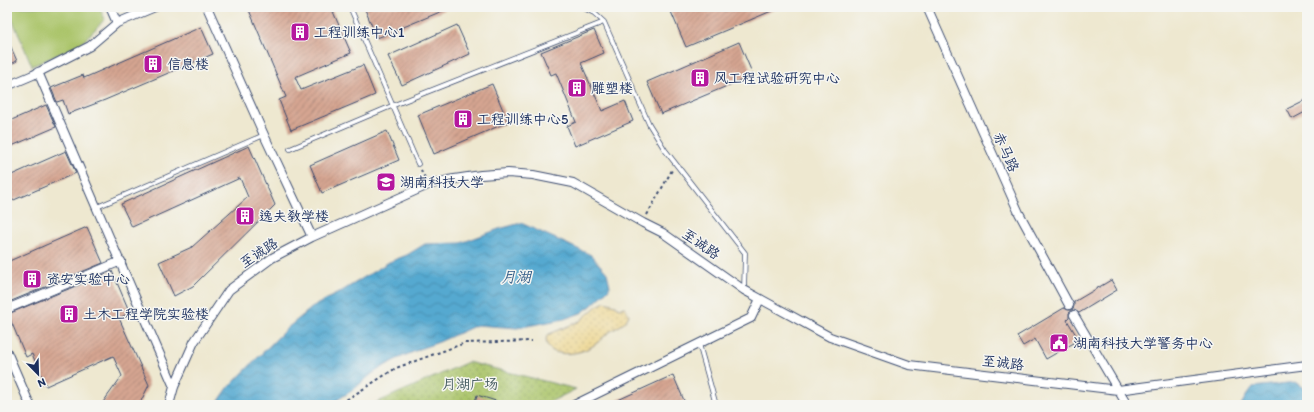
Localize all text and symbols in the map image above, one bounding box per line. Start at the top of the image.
building icon: 工程训练中心1 [289,21,311,43]
place label: 工程训练中心1 [314,24,405,41]
building icon: 信息楼 [142,53,164,75]
place label: 信息楼 [167,56,209,73]
building icon: 风工程试验研究中心 [689,67,711,89]
place label: 风工程试验研究中心 [714,70,840,87]
building icon: 雕塑楼 [566,77,588,99]
place label: 雕塑楼 [591,80,633,97]
building icon: 工程训练中心5 [452,108,474,130]
place label: 工程训练中心5 [477,111,568,128]
street label: 赤马路 [990,129,1022,175]
school or university icon: 湖南科技大学 [375,171,397,193]
place label: 湖南科技大学 [400,174,484,191]
building icon: 逸夫教学楼 [234,205,256,227]
place label: 逸夫教学楼 [259,208,329,225]
street label: 至诚路 [679,225,723,263]
street label: 至诚路 [237,234,281,272]
building icon: 资安实验中心 [21,268,43,290]
water label: 月湖 [501,268,533,286]
place label: 资安实验中心 [46,271,130,288]
building icon: 土木工程学院实验楼 [58,303,80,325]
place label: 土木工程学院实验楼 [83,306,209,323]
public building icon: 湖南科技大学警务中心 [1048,332,1070,354]
place label: 湖南科技大学警务中心 [1073,335,1213,352]
street label: 至诚路 [981,352,1025,374]
north arrow [18,354,58,394]
text: N [36,375,48,390]
park label: 月湖广场 [442,376,498,393]

